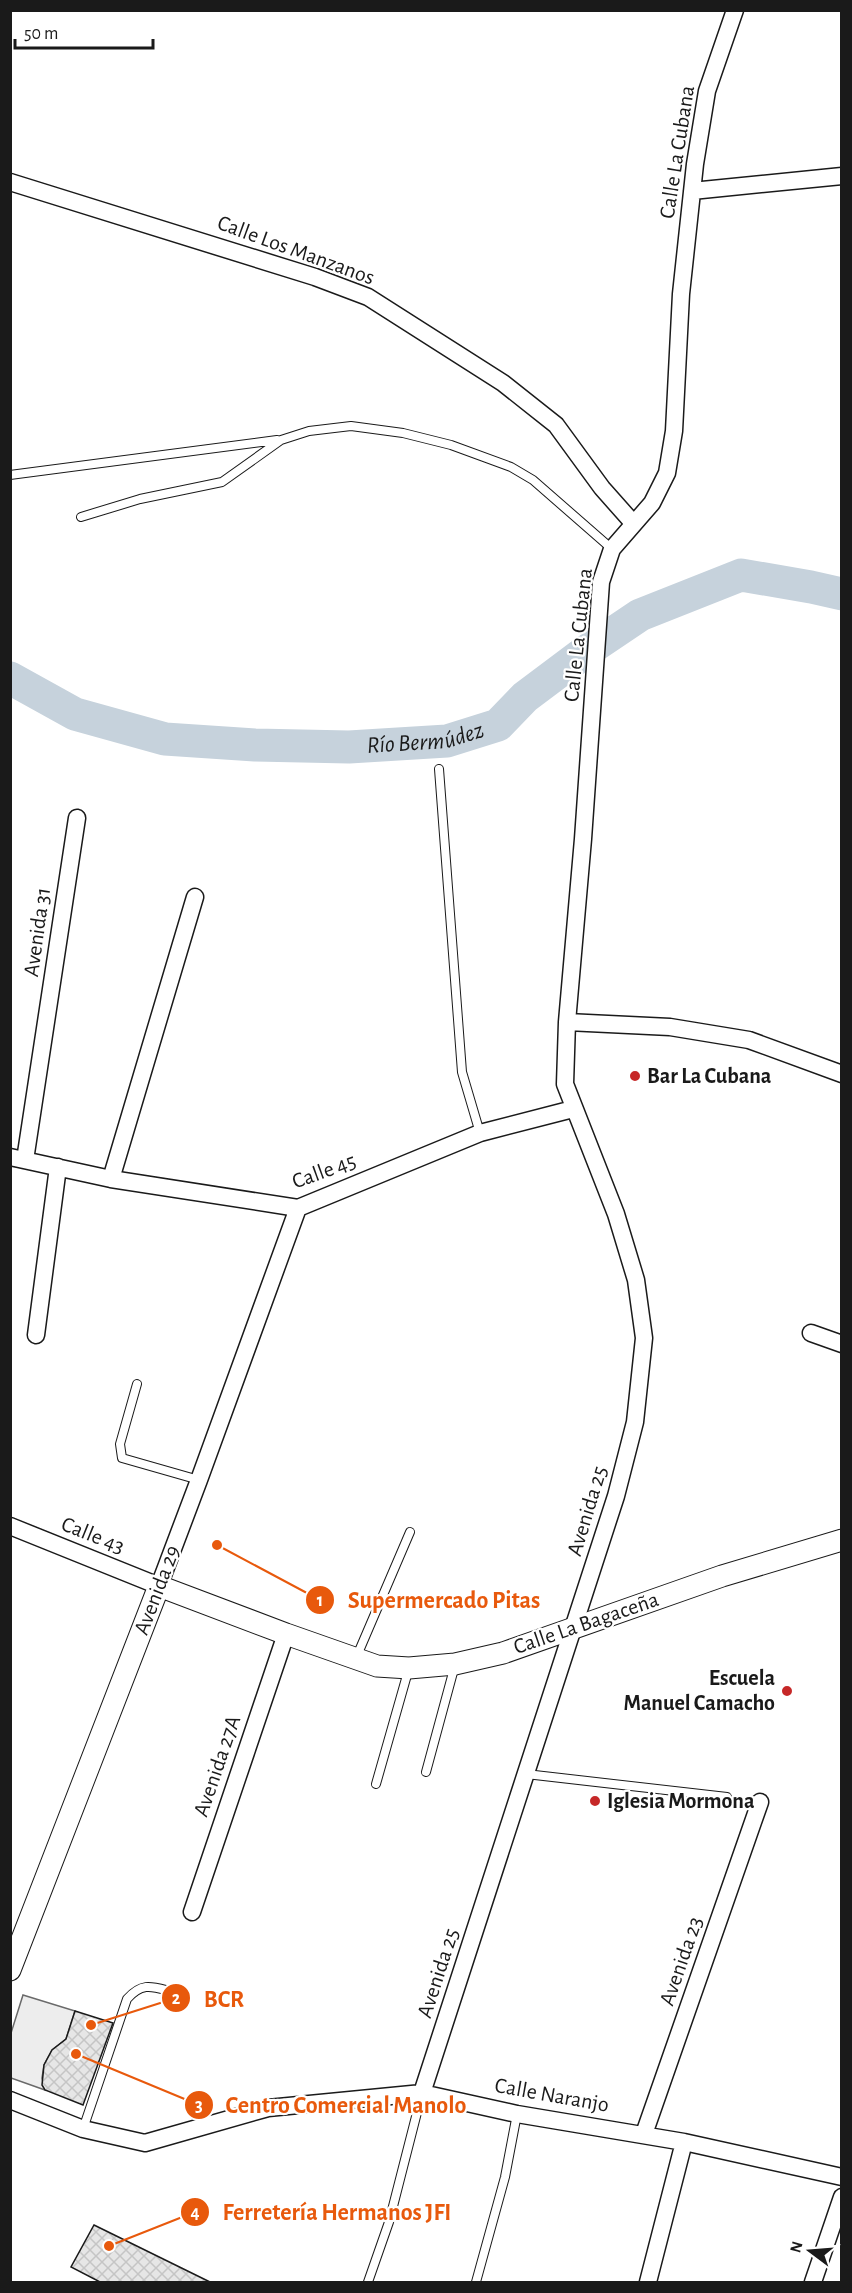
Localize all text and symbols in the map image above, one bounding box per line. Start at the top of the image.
scale bar [15,12,153,50]
text: 50 m [24,25,58,43]
street label: Calle La Cubana [656,84,698,220]
street label: Calle Los Manzanos [215,211,377,289]
street label: Calle La Cubana [560,567,596,703]
water label: Río Bermúdez [366,718,487,758]
street label: Avenida 31 [20,886,54,978]
place label: Bar La Cubana [647,1065,772,1087]
marker: Bar La Cubana [628,1069,642,1083]
street label: Calle 45 [289,1149,359,1193]
street label: Avenida 25 [563,1464,611,1558]
street label: Calle 43 [58,1512,128,1558]
street label: Avenida 29 [130,1542,184,1638]
callout: Supermercado Pitas [305,1579,552,1621]
street label: Calle La Bagaceña [511,1588,661,1658]
text: Supermercado Pitas [348,1589,540,1613]
text: 1 [317,1592,323,1610]
place label: Escuela Manuel Camacho [624,1667,775,1714]
marker: Escuela Manuel Camacho [780,1684,794,1698]
street label: Avenida 27A [189,1712,245,1819]
place label: Iglesia Mormona [607,1790,755,1812]
marker: Iglesia Mormona [588,1794,602,1808]
street label: Avenida 23 [656,1914,706,2008]
street label: Avenida 25 [413,1926,463,2020]
callout: BCR [161,1977,256,2019]
text: BCR [204,1988,244,2012]
text: 2 [172,1990,181,2008]
street label: Calle Naranjo [493,2074,611,2116]
callout: Centro Comercial Manolo [184,2084,478,2126]
text: Centro Comercial Manolo [226,2094,467,2118]
text: 3 [195,2097,203,2115]
callout: Ferretería Hermanos JFI [180,2191,463,2233]
text: Ferretería Hermanos JFI [223,2201,451,2225]
text: 4 [190,2204,200,2222]
north arrow [780,2221,840,2281]
text: N [787,2240,806,2255]

